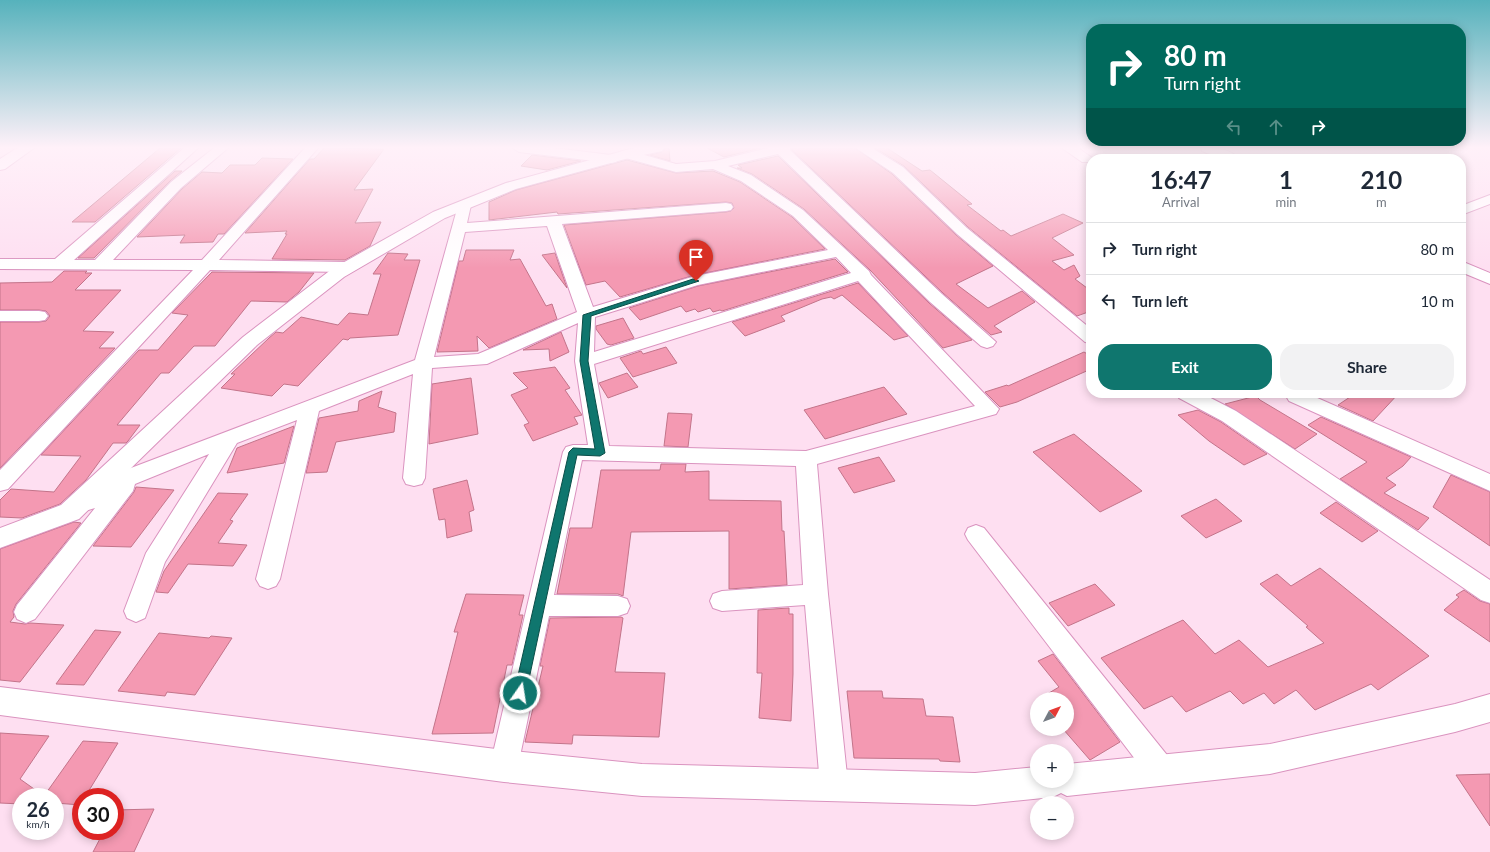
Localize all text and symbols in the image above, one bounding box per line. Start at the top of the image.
text: 80 m [1164,38,1227,72]
icon: right [1098,40,1150,92]
text: Turn right [1164,72,1241,94]
icon: left [1223,116,1245,138]
icon: ahead [1265,116,1287,138]
icon: right [1307,116,1329,138]
text: 16:47 [1150,165,1212,194]
text: 1 [1279,165,1293,194]
text: 210 [1360,165,1402,194]
text: Arrival [1162,194,1199,210]
text: min [1276,194,1297,210]
text: m [1376,194,1387,210]
icon: right [1098,238,1120,260]
pin [679,240,713,281]
text: Turn right [1132,240,1197,258]
text: 80 m [1420,240,1454,258]
icon: arrive [685,246,707,268]
icon: left [1098,290,1120,312]
text: Turn left [1132,292,1188,310]
text: 10 m [1420,292,1454,310]
button: Exit [1098,344,1272,390]
button: Share [1280,344,1454,390]
position arrow [499,672,541,714]
north arrow [1030,692,1074,736]
map controls [1030,692,1074,840]
button: + [1030,744,1074,788]
speed limit sign: 30 [72,788,124,840]
button: − [1030,796,1074,840]
text: 26 [26,797,50,821]
text: km/h [26,818,50,830]

